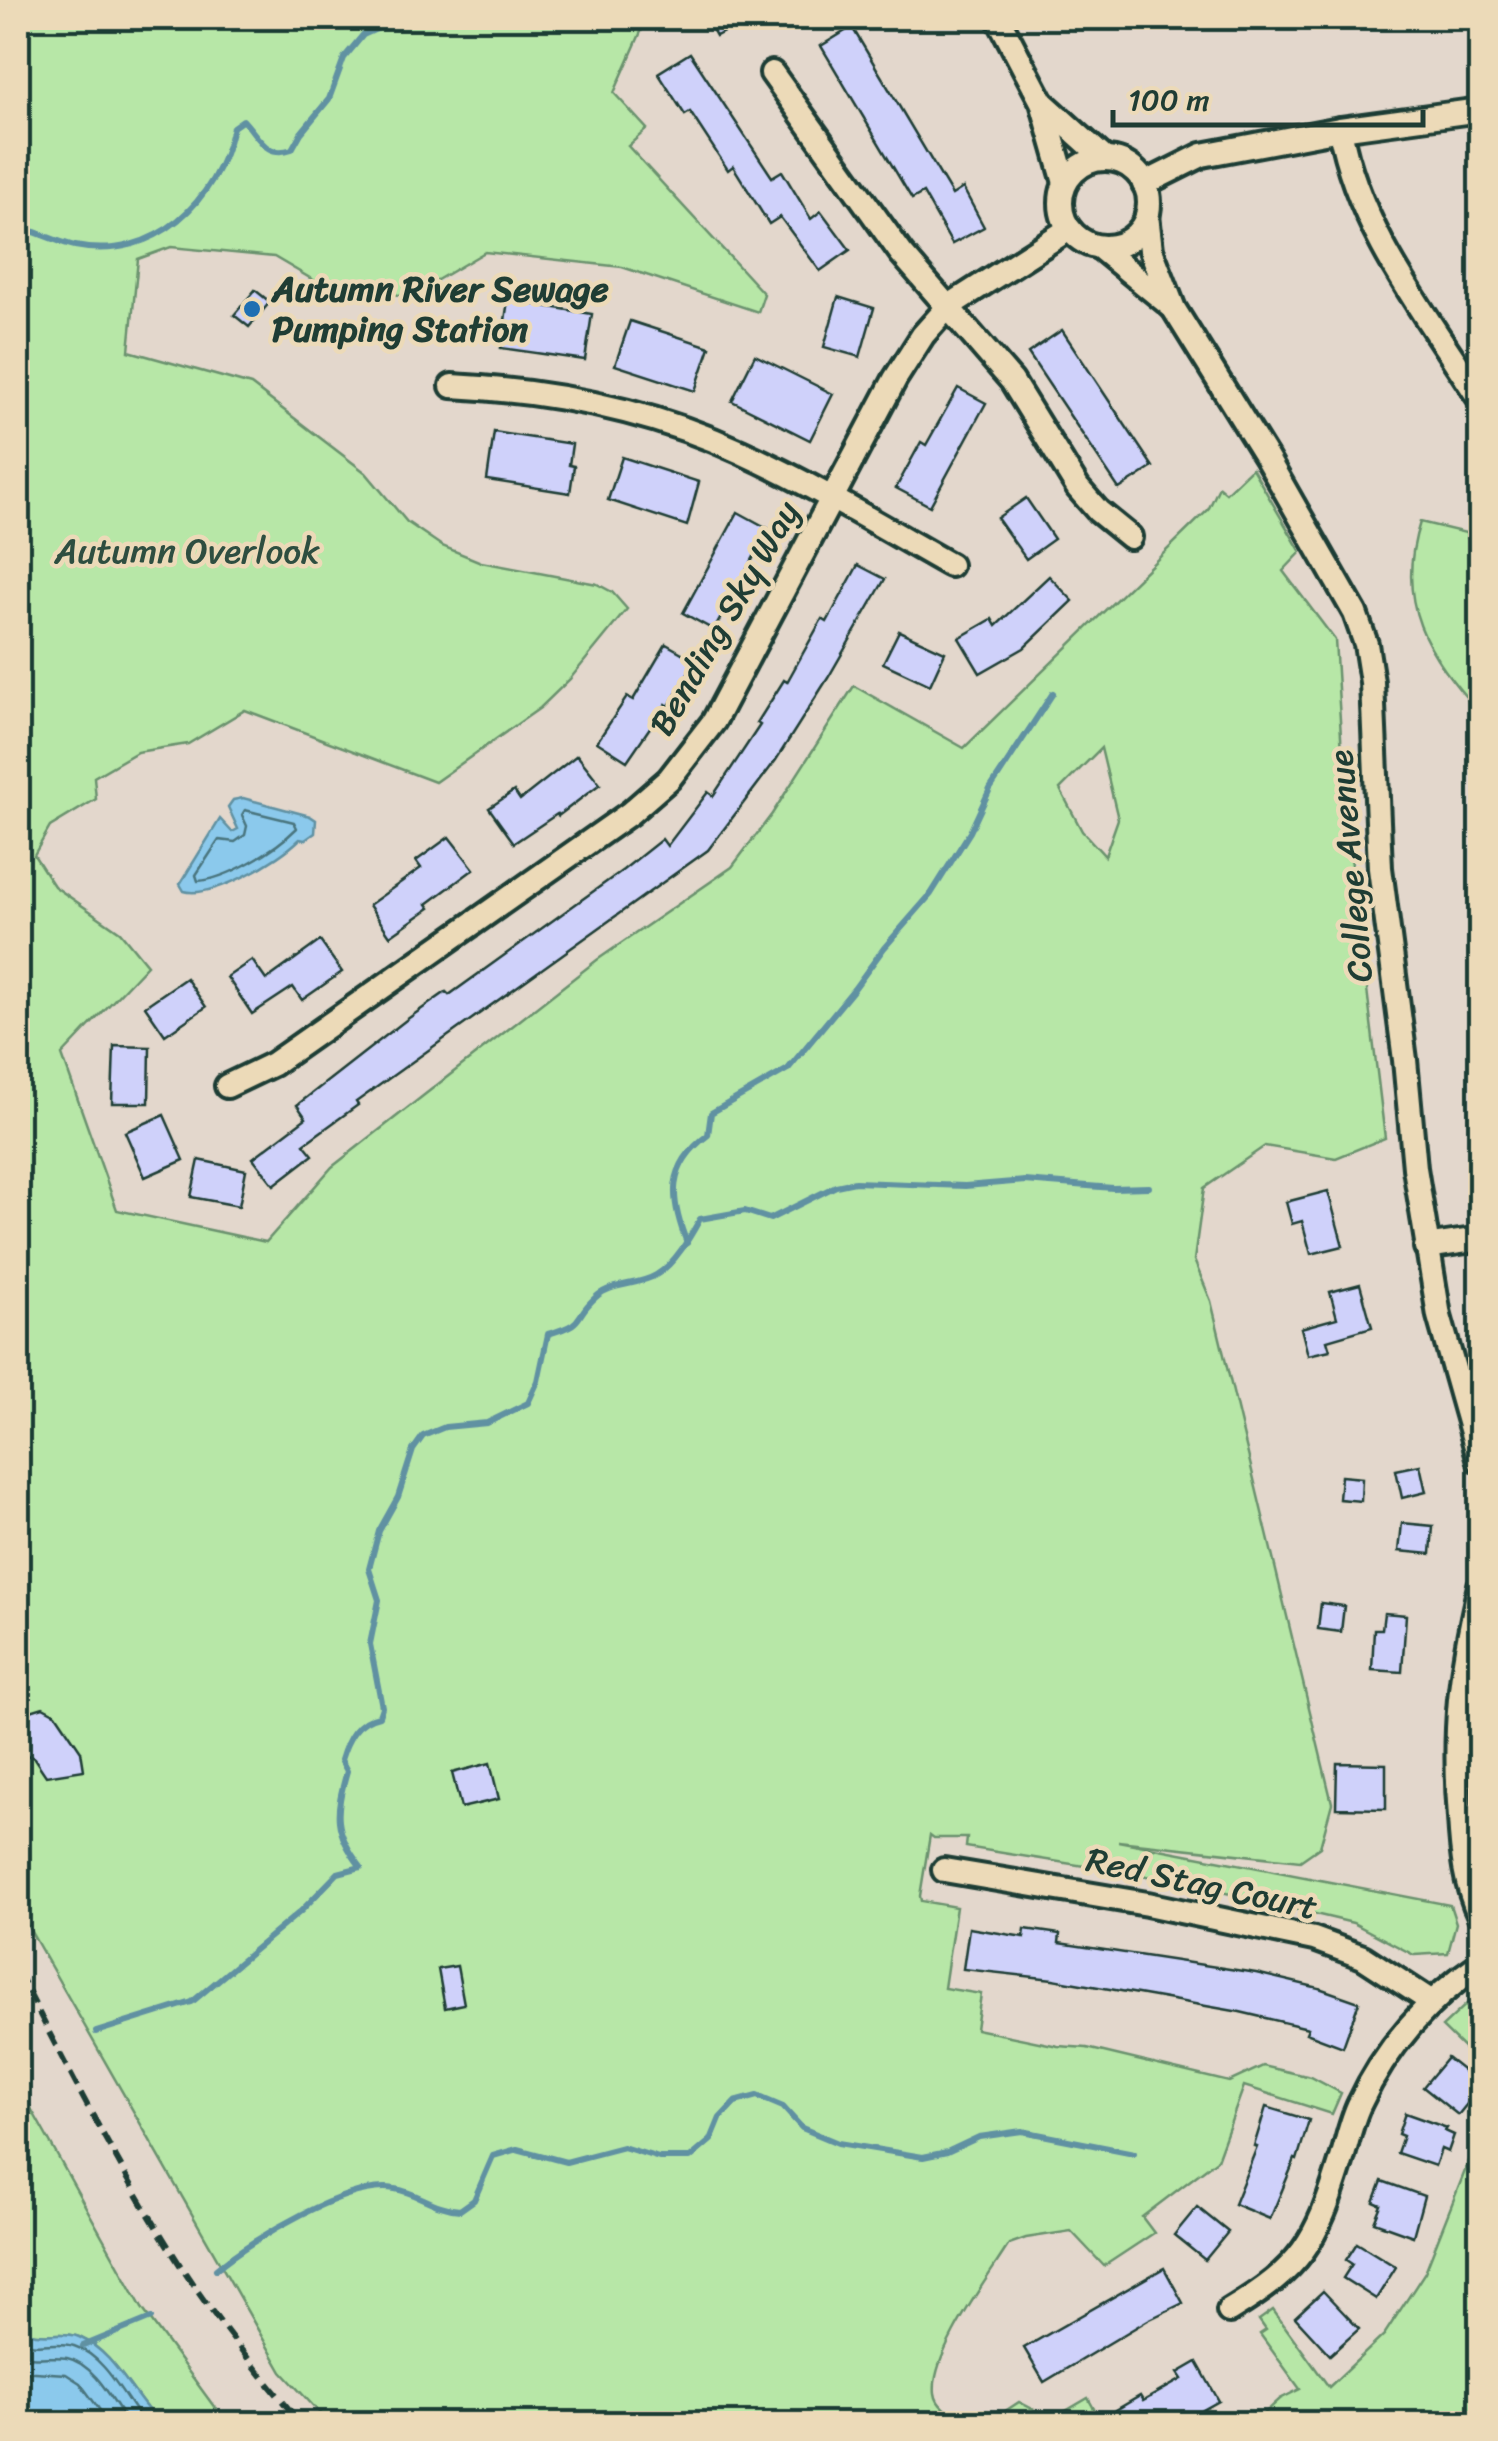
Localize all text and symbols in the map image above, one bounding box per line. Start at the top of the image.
scale bar [1113,65,1423,127]
text: 100 m [1128,73,1210,127]
place label: Autumn River Sewage Pumping Station [270,258,609,360]
marker: Autumn River Sewage Pumping Station [241,298,263,320]
street label: Bending Sky Way [631,488,817,748]
park label: Autumn Overlook [53,520,320,582]
street label: College Avenue [1309,747,1391,985]
street label: Red Stag Court [1081,1828,1323,1938]

